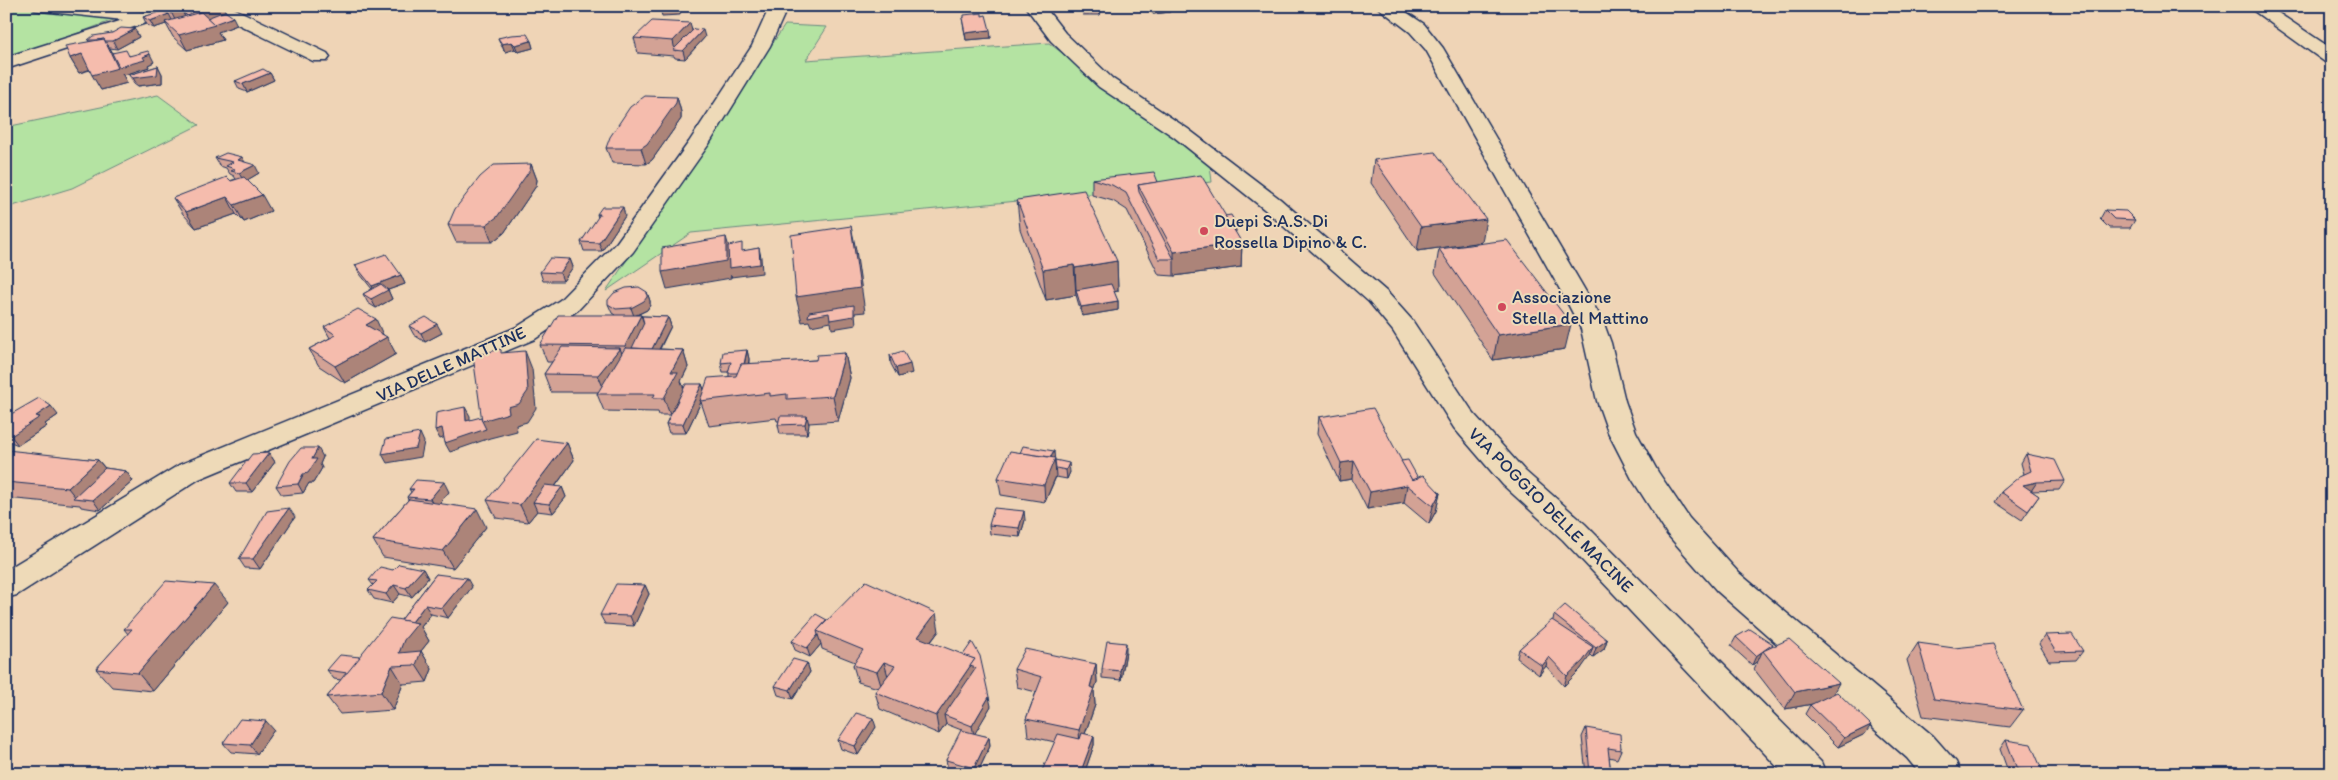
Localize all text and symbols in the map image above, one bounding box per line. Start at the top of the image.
place label: Duepi S.A.S. Di Rossella Dipino & C. [1214,210,1367,253]
marker: Duepi S.A.S. Di Rossella Dipino & C. [1198,225,1210,237]
place label: Associazione Stella del Mattino [1512,286,1649,329]
marker: Associazione Stella del Mattino [1496,301,1508,313]
street label: VIA DELLE MATTINE [373,321,529,407]
street label: VIA POGGIO DELLE MACINE [1464,423,1638,597]

